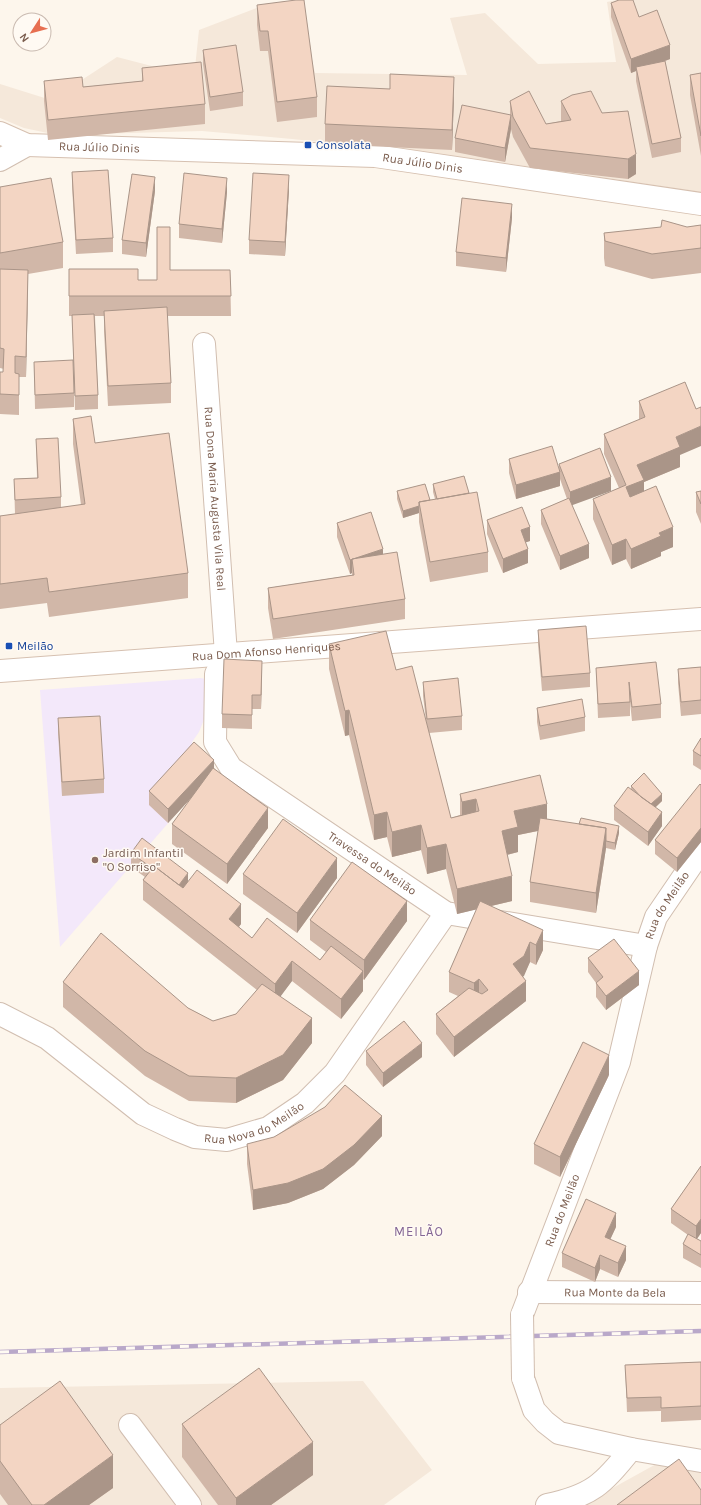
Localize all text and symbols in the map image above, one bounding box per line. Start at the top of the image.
north arrow [12,12,52,52]
text: N [17,31,32,45]
place label: Consolata [316,138,371,152]
street label: Rua Júlio Dinis [59,139,140,156]
marker: Consolata [303,140,313,150]
street label: Rua Júlio Dinis [382,150,464,176]
street label: Rua Dona Maria Augusta Vila Real [201,406,228,591]
place label: Meilão [17,639,53,653]
street label: Rua Dom Afonso Henriques [191,639,341,664]
marker: Meilão [4,641,14,651]
street label: Travessa do Meilão [325,829,419,898]
place label: Jardim Infantil "O Sorriso" [103,846,184,874]
marker: Jardim Infantil "O Sorriso" [90,855,100,865]
street label: Rua do Meilão [642,869,692,941]
street label: Rua Nova do Meilão [204,1099,307,1147]
street label: Rua do Meilão [542,1172,582,1249]
district label: MEILÃO [394,1224,444,1239]
street label: Rua Monte da Bela [564,1285,666,1300]

